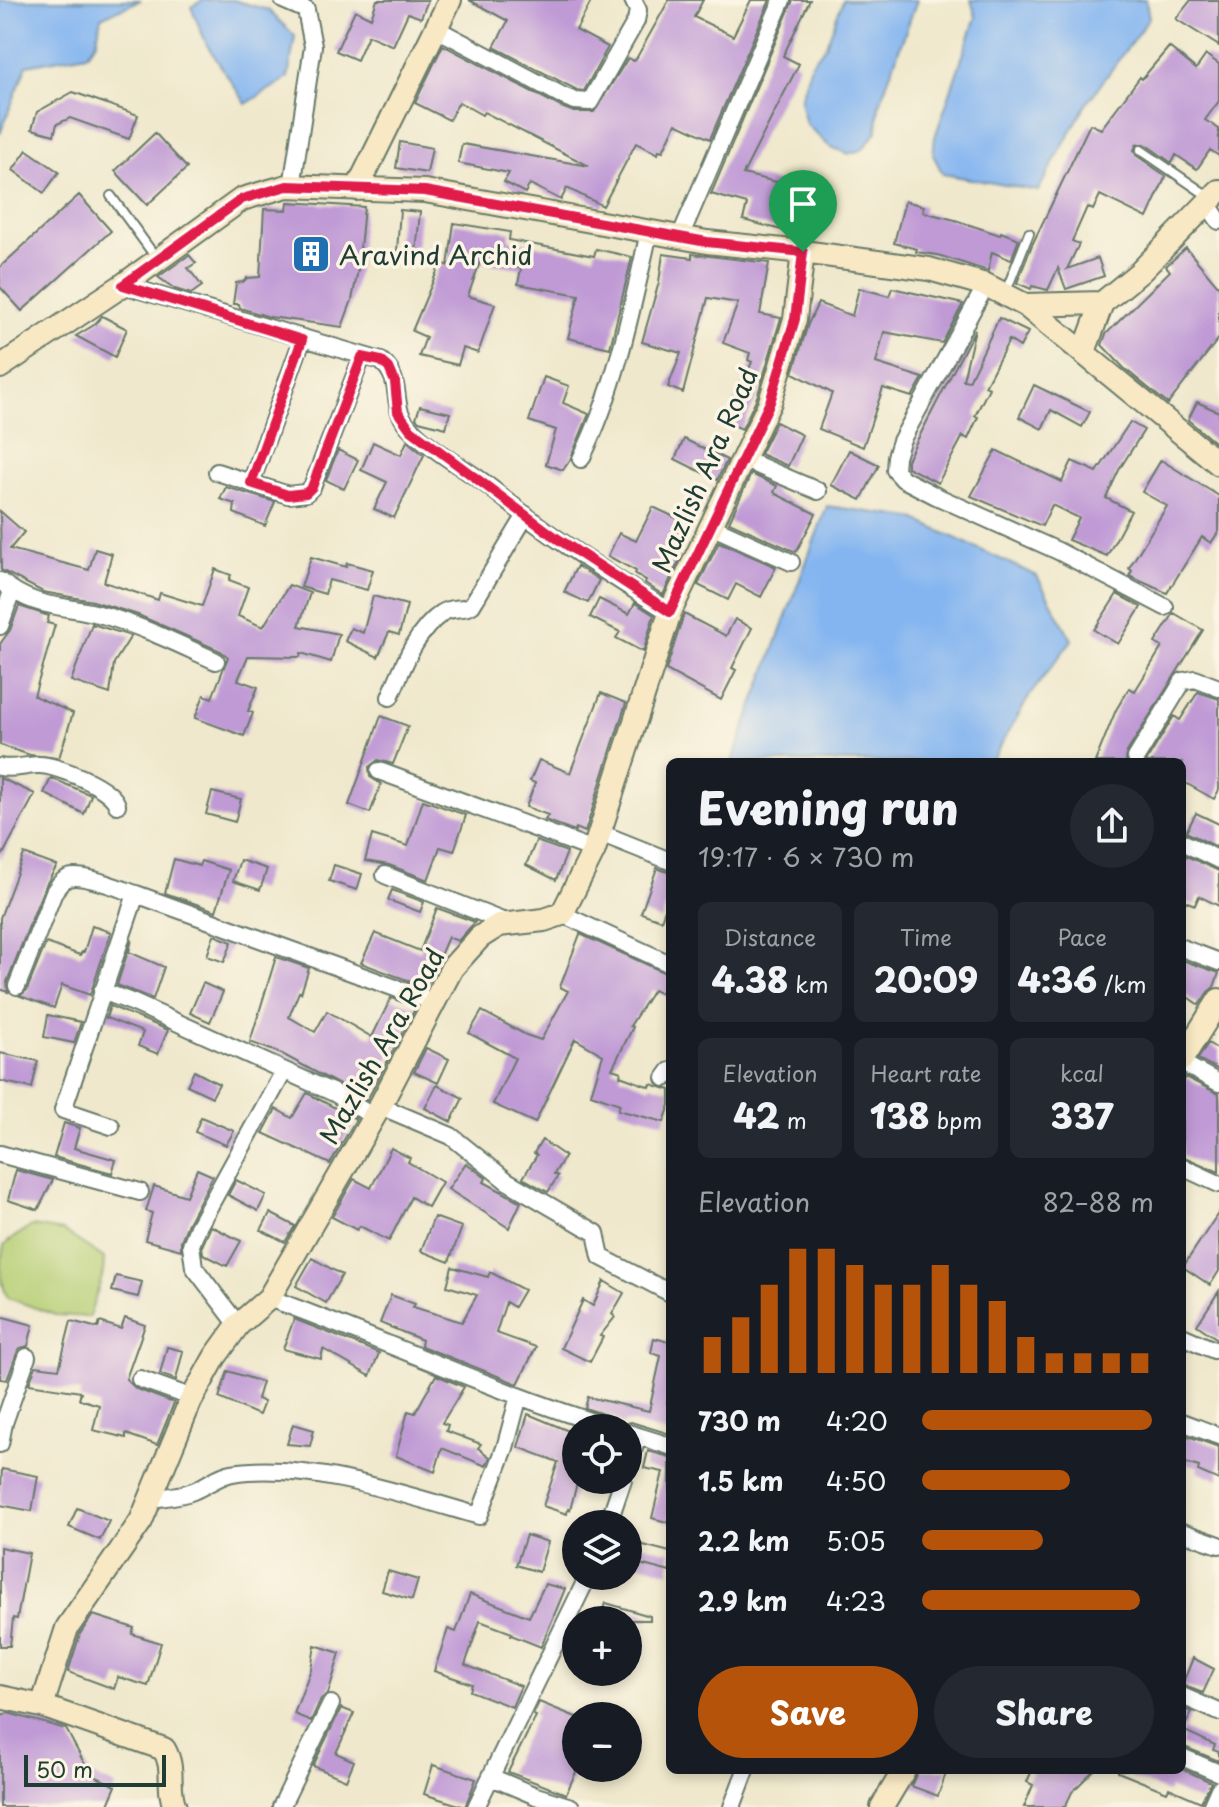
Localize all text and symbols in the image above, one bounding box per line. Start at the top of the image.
pin [769,170,837,252]
icon: arrive [781,182,825,226]
building icon: Aravind Archid [290,233,332,275]
place label: Aravind Archid [339,235,533,274]
street label: Mazlish Ara Road [641,361,767,579]
text: Evening run [698,774,959,840]
button: share [1070,784,1154,868]
text: 19:17 · 6 × 730 m [698,837,915,876]
text: Distance [724,920,816,953]
text: Time [900,920,952,953]
text: Pace [1057,920,1107,953]
street label: Mazlish Ara Road [309,941,453,1151]
text: 4.38 [712,953,788,1005]
text: 20:09 [874,953,978,1005]
text: 4:36 [1018,953,1097,1005]
text: km [788,967,828,1000]
text: /km [1097,967,1146,1000]
text: Elevation [723,1056,817,1089]
text: Heart rate [870,1056,982,1089]
text: kcal [1060,1056,1104,1089]
text: 42 [733,1089,780,1141]
text: 138 [870,1089,930,1141]
text: 337 [1051,1089,1113,1141]
text: m [780,1103,807,1136]
text: bpm [930,1103,982,1136]
text: Elevation [698,1182,810,1221]
text: 82–88 m [1043,1182,1154,1221]
text: 730 m [698,1401,781,1440]
text: 4:20 [826,1401,888,1440]
map controls [562,1414,642,1782]
button: locate [562,1414,642,1494]
text: 1.5 km [698,1461,784,1500]
text: 4:50 [826,1461,886,1500]
button: layers [562,1510,642,1590]
text: 2.2 km [698,1521,789,1560]
text: 5:05 [826,1521,886,1560]
text: 2.9 km [698,1581,788,1620]
text: 4:23 [826,1581,886,1620]
button: + [562,1606,642,1686]
button: Save [698,1666,918,1758]
button: Share [934,1666,1154,1758]
button: − [562,1702,642,1782]
scale bar [24,1751,166,1787]
text: 50 m [36,1752,93,1785]

